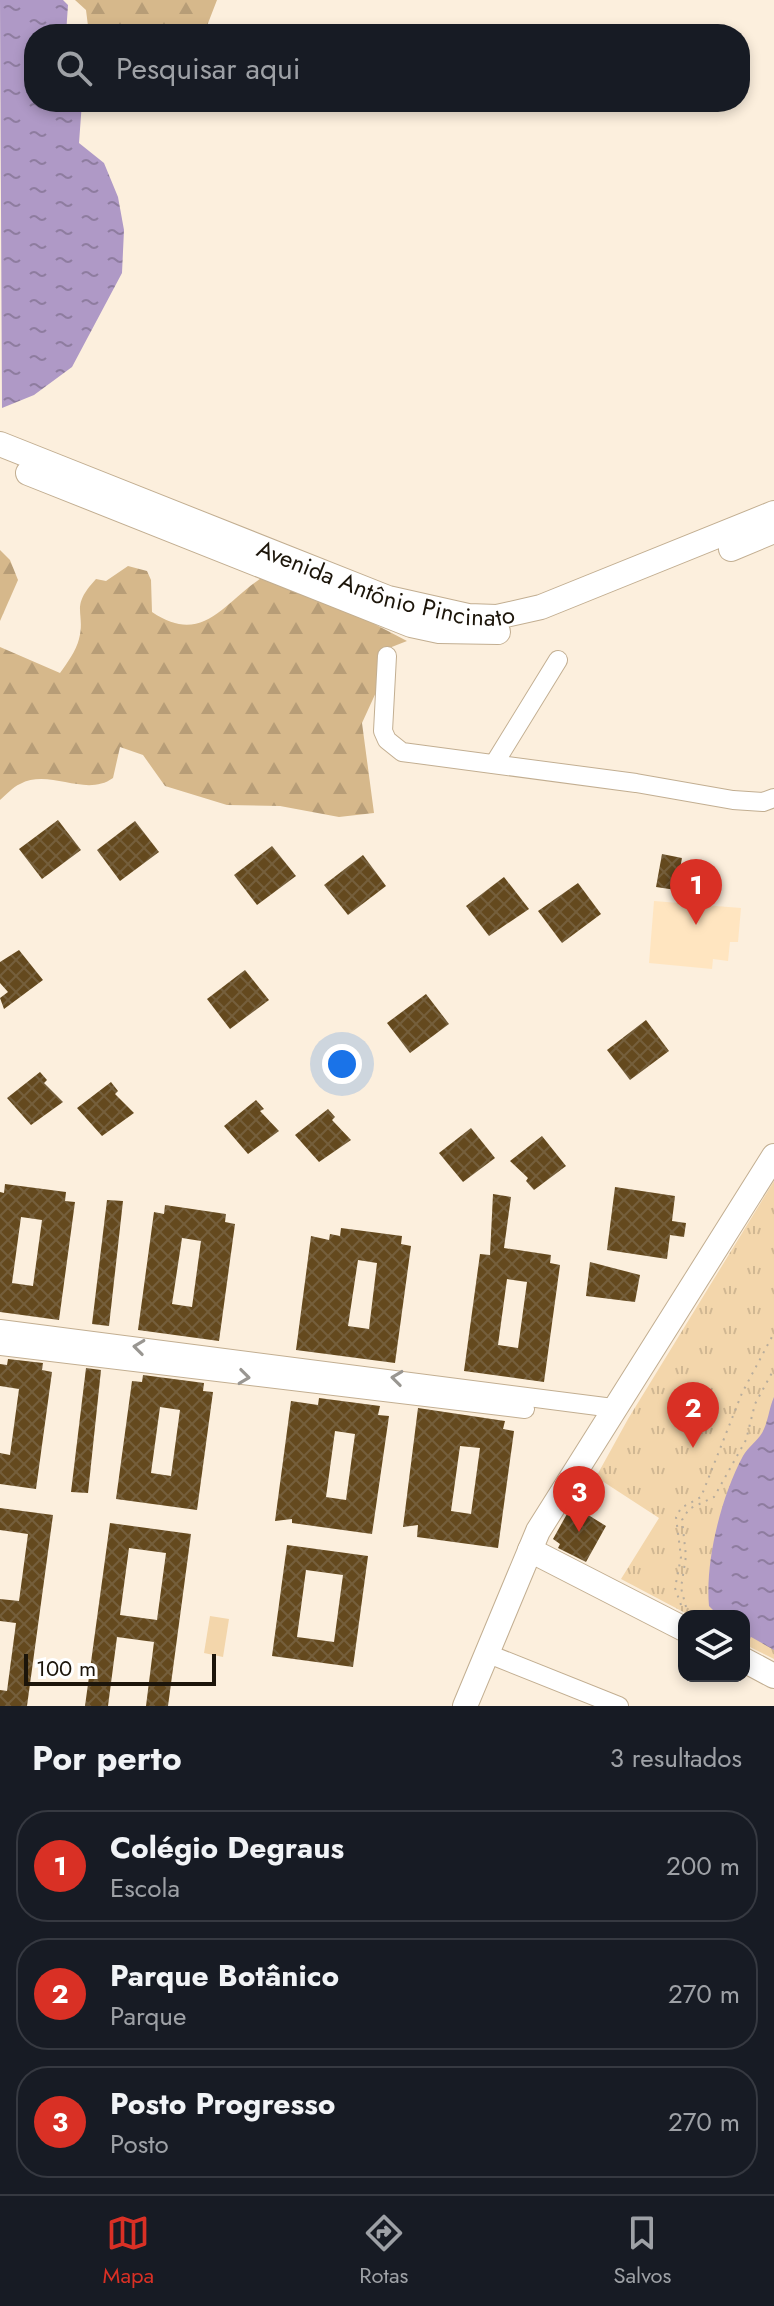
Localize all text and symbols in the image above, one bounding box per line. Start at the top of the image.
search box [24,24,750,112]
icon: search [52,46,96,90]
text: Pesquisar aqui [116,47,301,90]
street label: Avenida Antônio Pincinato [252,530,518,634]
pin: 1 [670,859,722,925]
your location [322,1044,362,1084]
one-way arrow [132,1338,145,1355]
one-way arrow [238,1368,251,1385]
one-way arrow [390,1370,403,1387]
pin: 2 [667,1382,719,1448]
pin: 3 [553,1466,605,1532]
map controls [678,1610,750,1682]
button: layers [678,1610,750,1682]
scale bar [24,1650,216,1686]
text: 100 m [36,1652,96,1684]
text: Por perto [32,1734,182,1783]
text: 3 resultados [610,1739,742,1777]
text: Colégio Degraus [110,1826,344,1869]
text: 1 [53,1847,67,1885]
text: 200 m [666,1847,740,1885]
text: Escola [110,1869,180,1907]
text: Parque Botânico [110,1954,339,1997]
text: 2 [51,1975,69,2013]
text: 270 m [668,1975,740,2013]
text: Parque [110,1997,186,2035]
text: Posto Progresso [110,2082,336,2125]
text: 3 [52,2103,68,2141]
text: 270 m [668,2103,740,2141]
text: Posto [110,2125,169,2163]
tab: Mapa [103,2211,154,2291]
tab: Rotas [359,2211,408,2291]
tab: Salvos [613,2211,671,2291]

